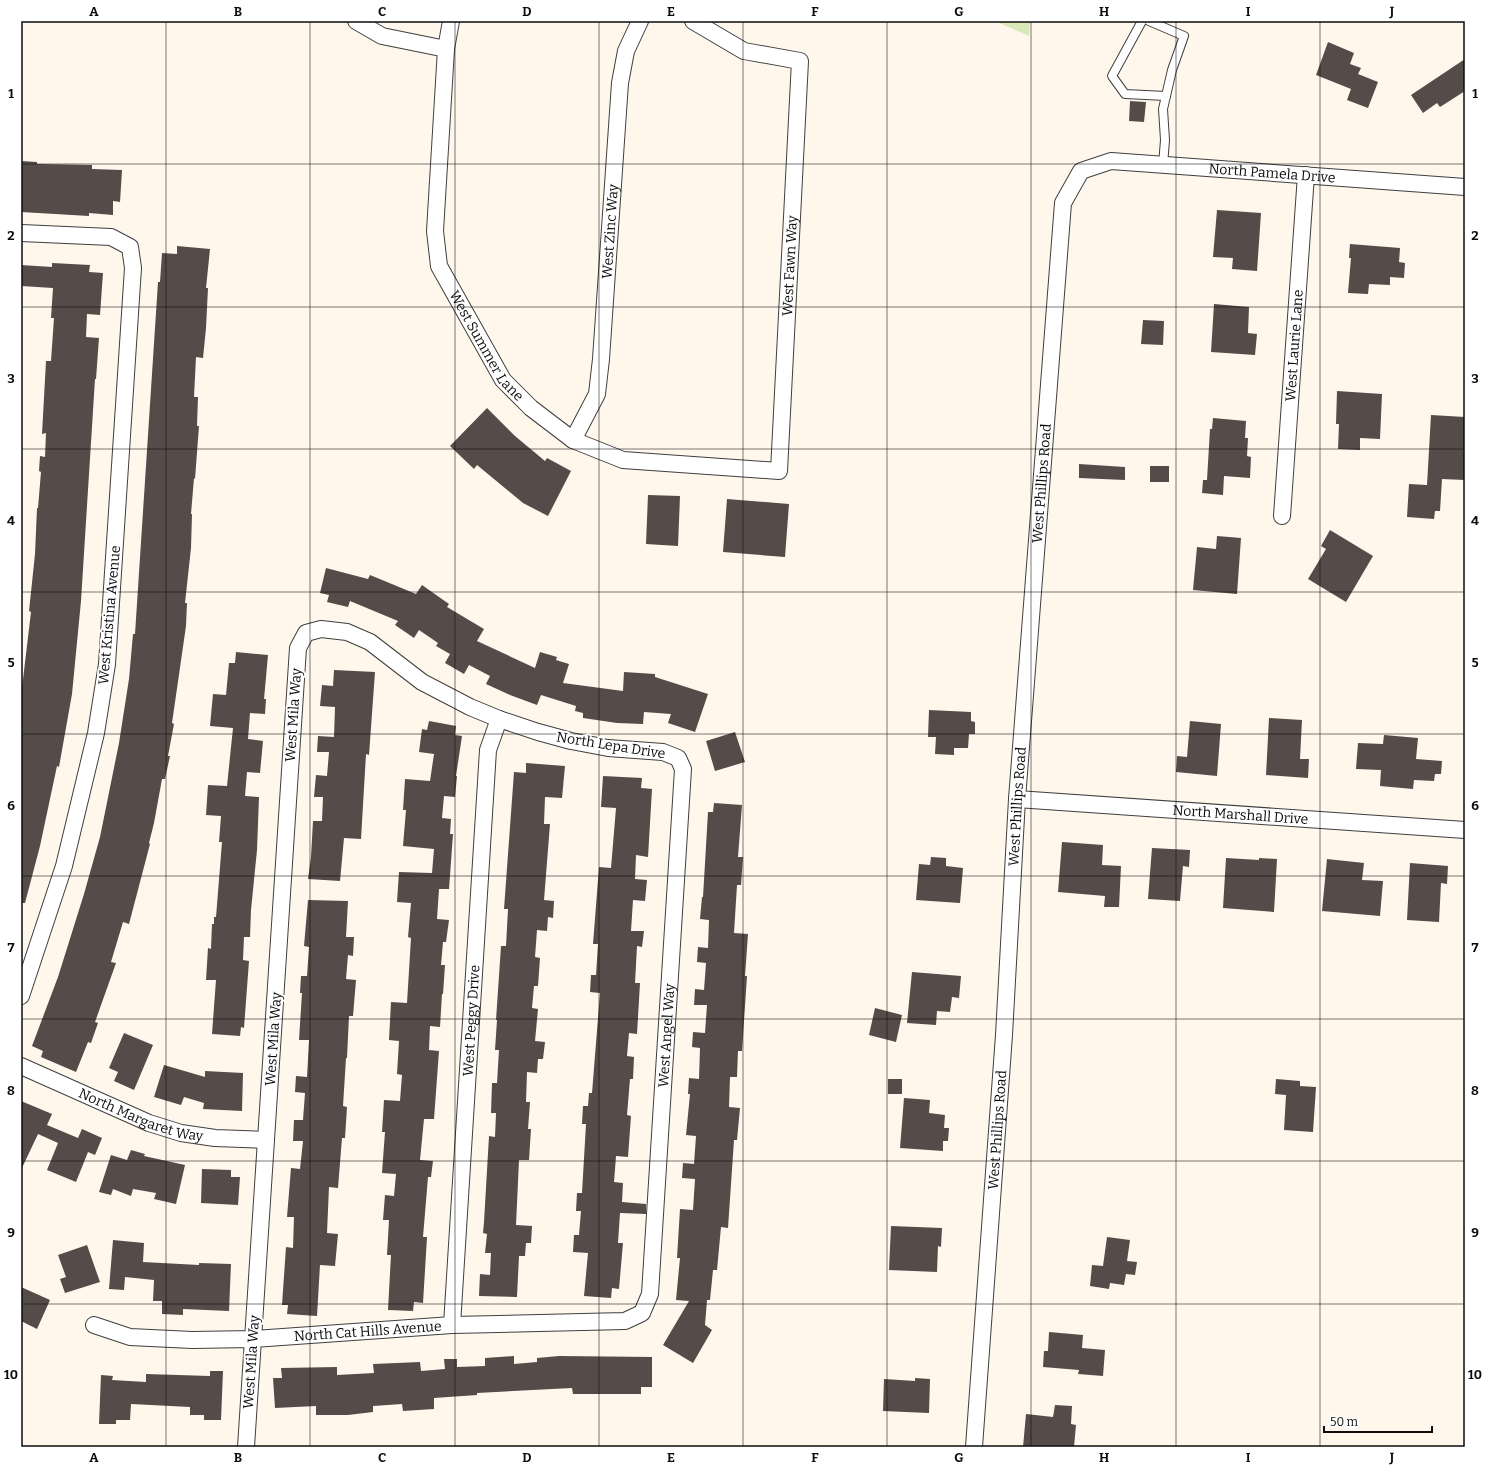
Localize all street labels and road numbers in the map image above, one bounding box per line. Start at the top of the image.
street label: North Pamela Drive [1208,160,1336,186]
street label: West Zinc Way [599,183,622,279]
street label: West Fawn Way [779,214,801,317]
street label: West Summer Lane [445,288,527,405]
street label: West Laurie Lane [1282,289,1307,402]
street label: West Phillips Road [1029,423,1055,544]
street label: West Kristina Avenue [95,545,124,685]
street label: West Mila Way [282,667,305,763]
street label: North Lepa Drive [555,728,667,762]
street label: West Phillips Road [1005,746,1030,867]
street label: North Marshall Drive [1172,802,1309,828]
street label: West Peggy Drive [460,964,484,1077]
street label: West Angel Way [655,982,679,1088]
street label: West Mila Way [262,991,285,1087]
street label: West Phillips Road [985,1070,1010,1190]
street label: North Margaret Way [76,1085,205,1145]
street label: West Mila Way [240,1314,263,1410]
street label: North Cat Hills Avenue [293,1318,442,1345]

